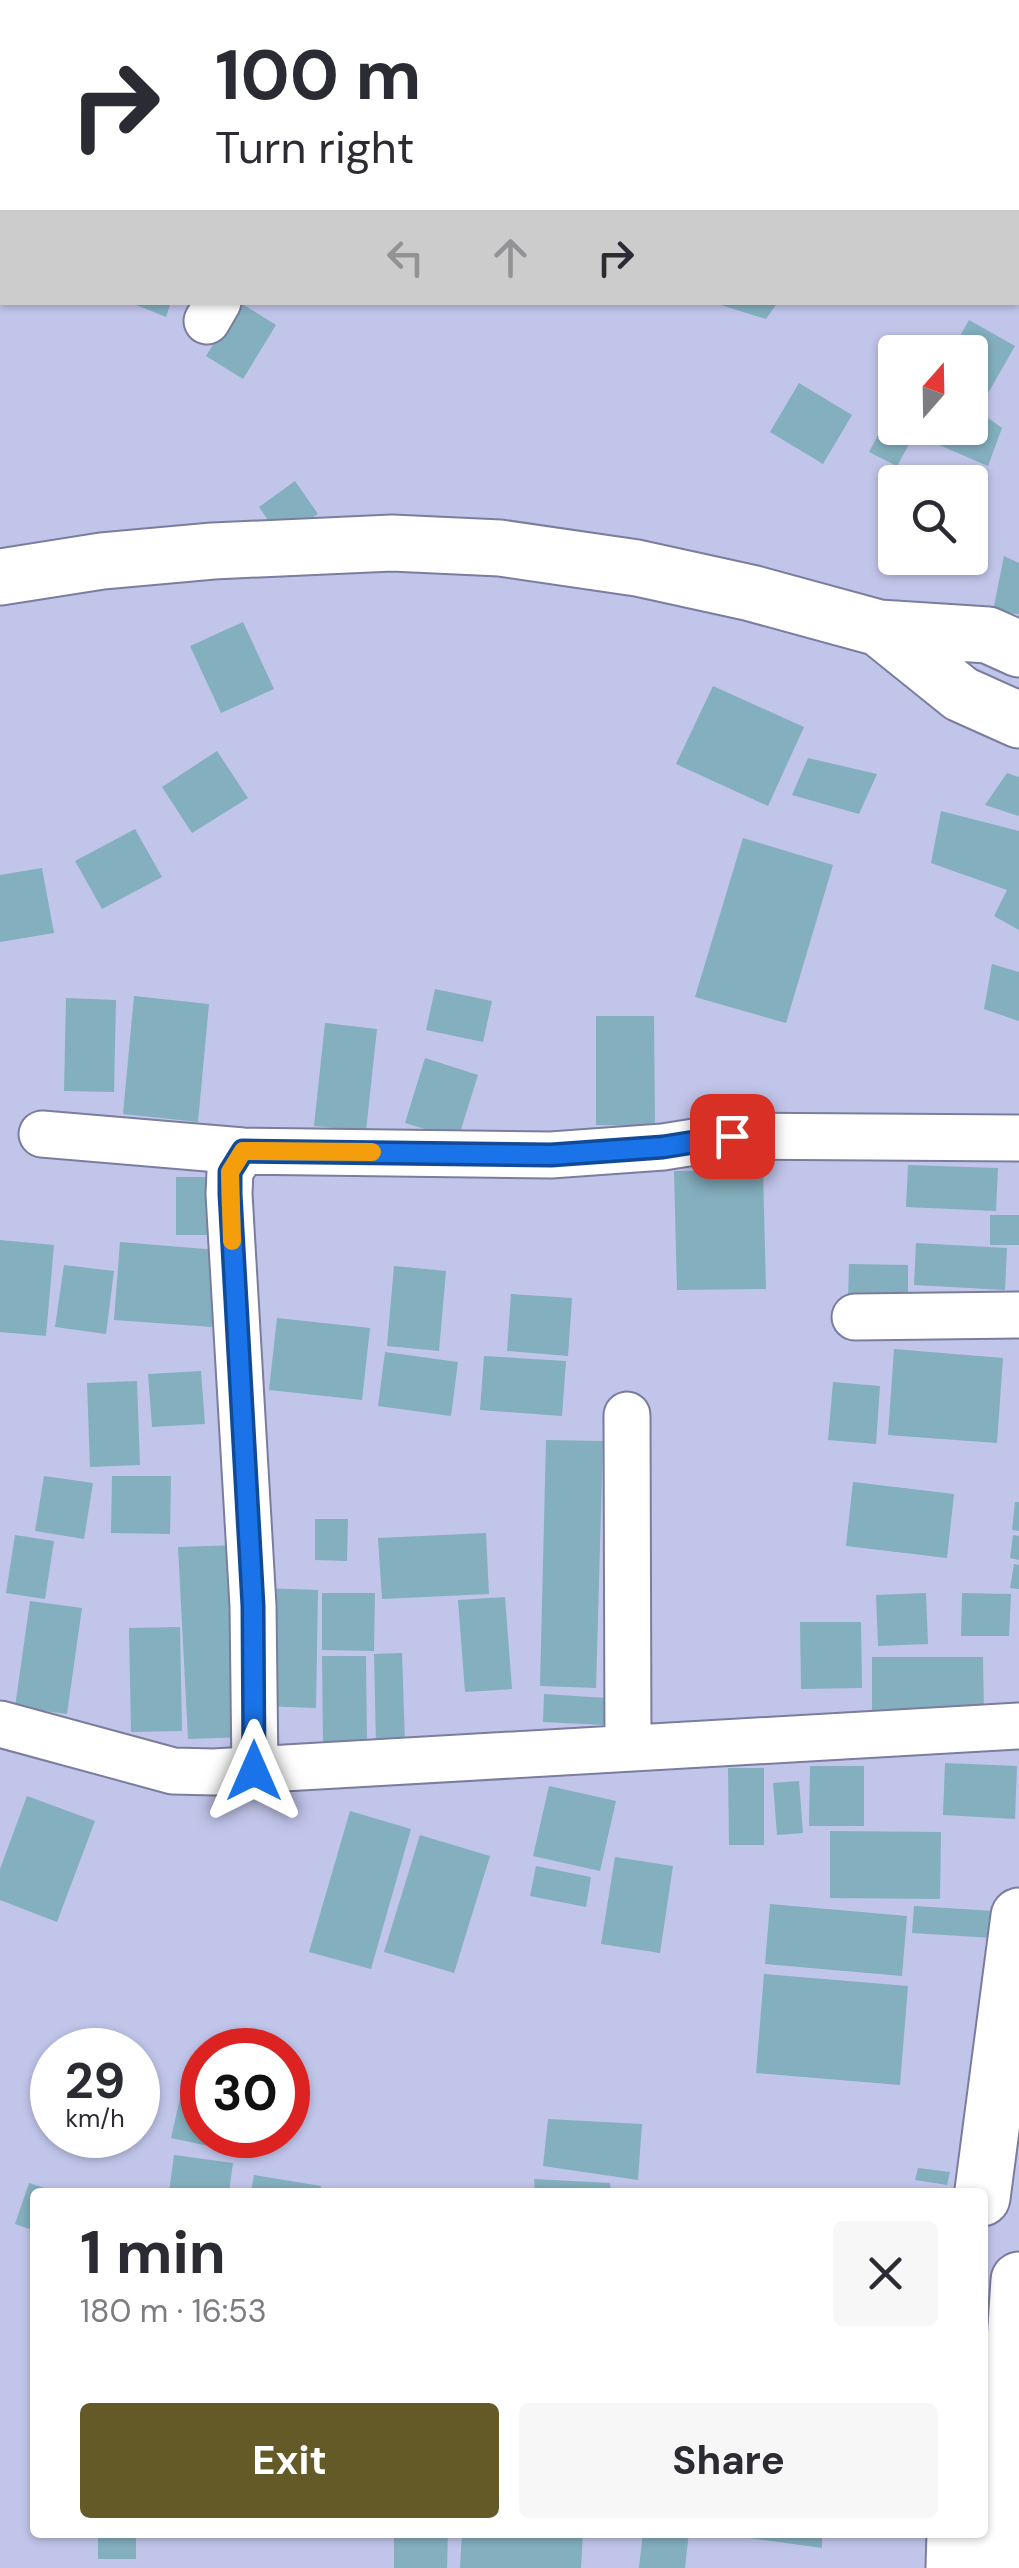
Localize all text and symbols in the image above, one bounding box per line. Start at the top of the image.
text: 100 m [215,30,421,121]
icon: right [50,40,180,170]
text: Turn right [215,118,414,177]
icon: left [378,230,433,285]
icon: ahead [483,230,538,285]
icon: right [588,230,643,285]
north arrow [878,335,988,445]
map controls [878,335,988,575]
button: search [878,465,988,575]
pin [690,1094,775,1179]
icon: arrive [705,1109,760,1164]
position arrow [202,1719,306,1823]
speed limit sign: 30 [180,2028,310,2158]
text: 29 [65,2048,125,2114]
text: km/h [65,2102,125,2135]
text: 1 min [80,2213,226,2292]
button: close [833,2221,938,2326]
text: 180 m · 16:53 [80,2290,267,2332]
button: Exit [80,2403,499,2518]
button: Share [519,2403,938,2518]

